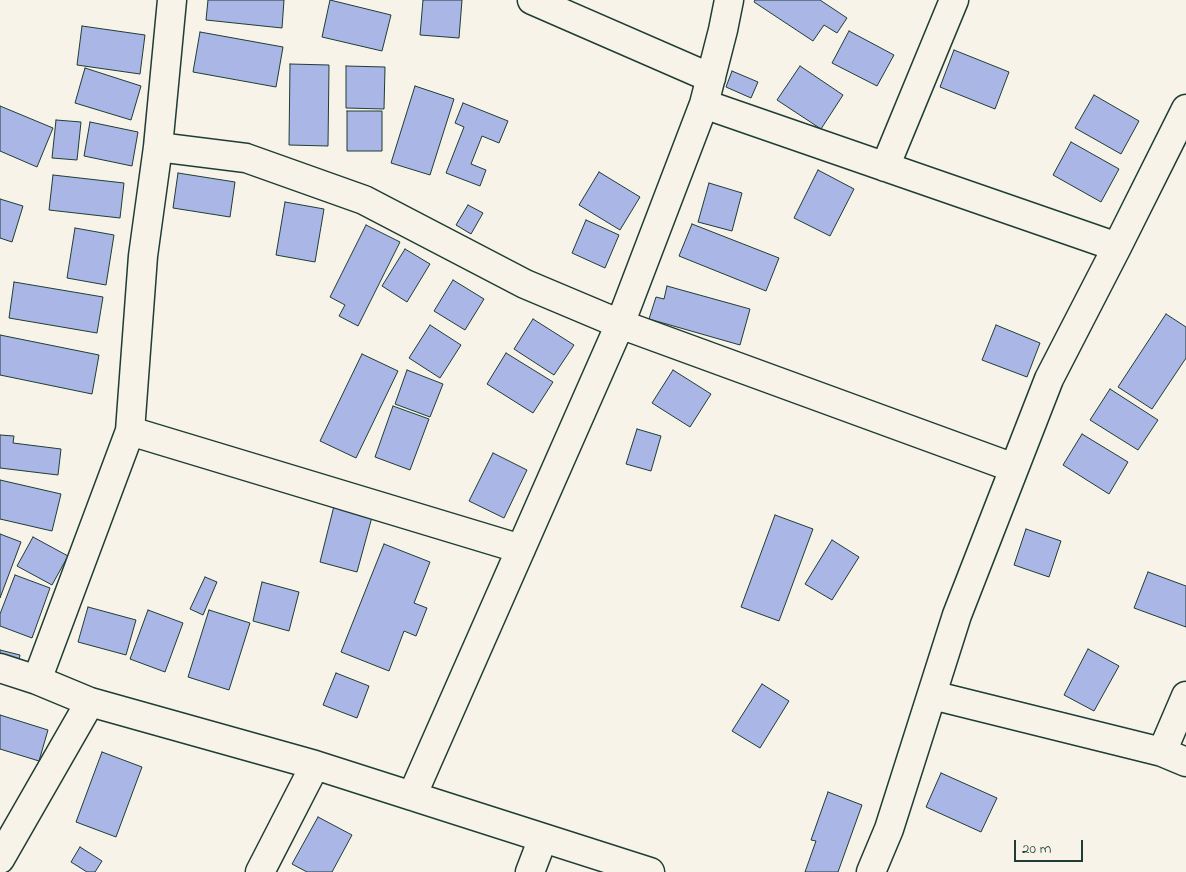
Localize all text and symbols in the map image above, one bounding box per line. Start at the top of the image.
scale bar [1016,830,1085,862]
text: 20 m [1022,838,1051,860]

